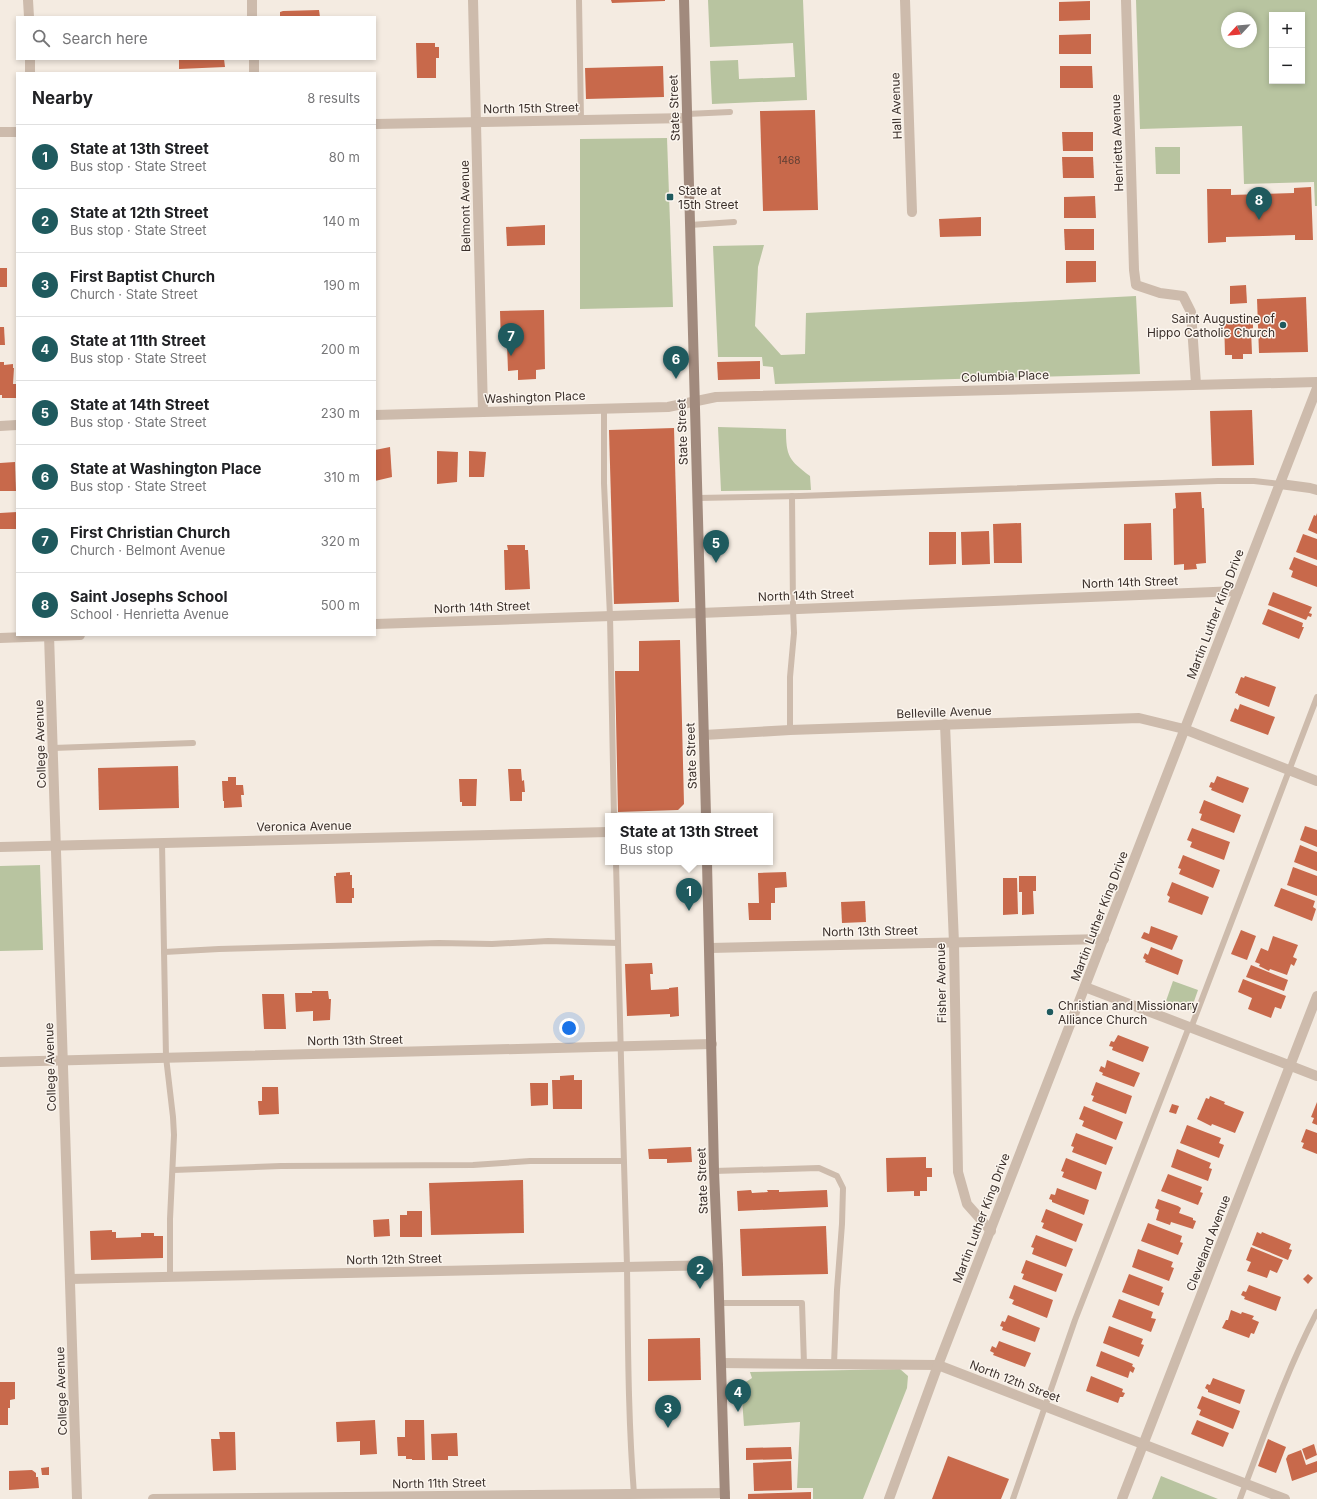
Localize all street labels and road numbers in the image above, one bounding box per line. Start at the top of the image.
street label: Hall Avenue [887,72,905,140]
street label: State Street [665,74,683,141]
street label: Henrietta Avenue [1108,94,1126,192]
street label: North 15th Street [483,100,579,116]
street label: Belmont Avenue [457,160,473,252]
street label: Columbia Place [961,367,1049,385]
street label: Washington Place [484,388,586,406]
street label: State Street [673,398,691,465]
street label: Martin Luther King Drive [1183,547,1247,681]
street label: North 14th Street [1082,573,1178,591]
street label: North 14th Street [758,586,854,604]
street label: North 14th Street [434,598,530,616]
street label: College Avenue [31,699,49,789]
street label: Belleville Avenue [896,703,992,721]
street label: State Street [682,722,700,789]
street label: Veronica Avenue [256,818,352,834]
street label: Martin Luther King Drive [1067,849,1131,983]
street label: North 13th Street [822,923,918,939]
street label: Fisher Avenue [933,943,949,1023]
street label: College Avenue [41,1022,59,1112]
street label: North 13th Street [307,1032,403,1048]
street label: State Street [693,1147,711,1214]
street label: Martin Luther King Drive [949,1151,1013,1285]
street label: Cleveland Avenue [1183,1193,1233,1293]
street label: North 12th Street [346,1251,442,1267]
street label: College Avenue [52,1346,70,1436]
street label: North 12th Street [968,1357,1062,1405]
street label: North 11th Street [392,1475,486,1491]

